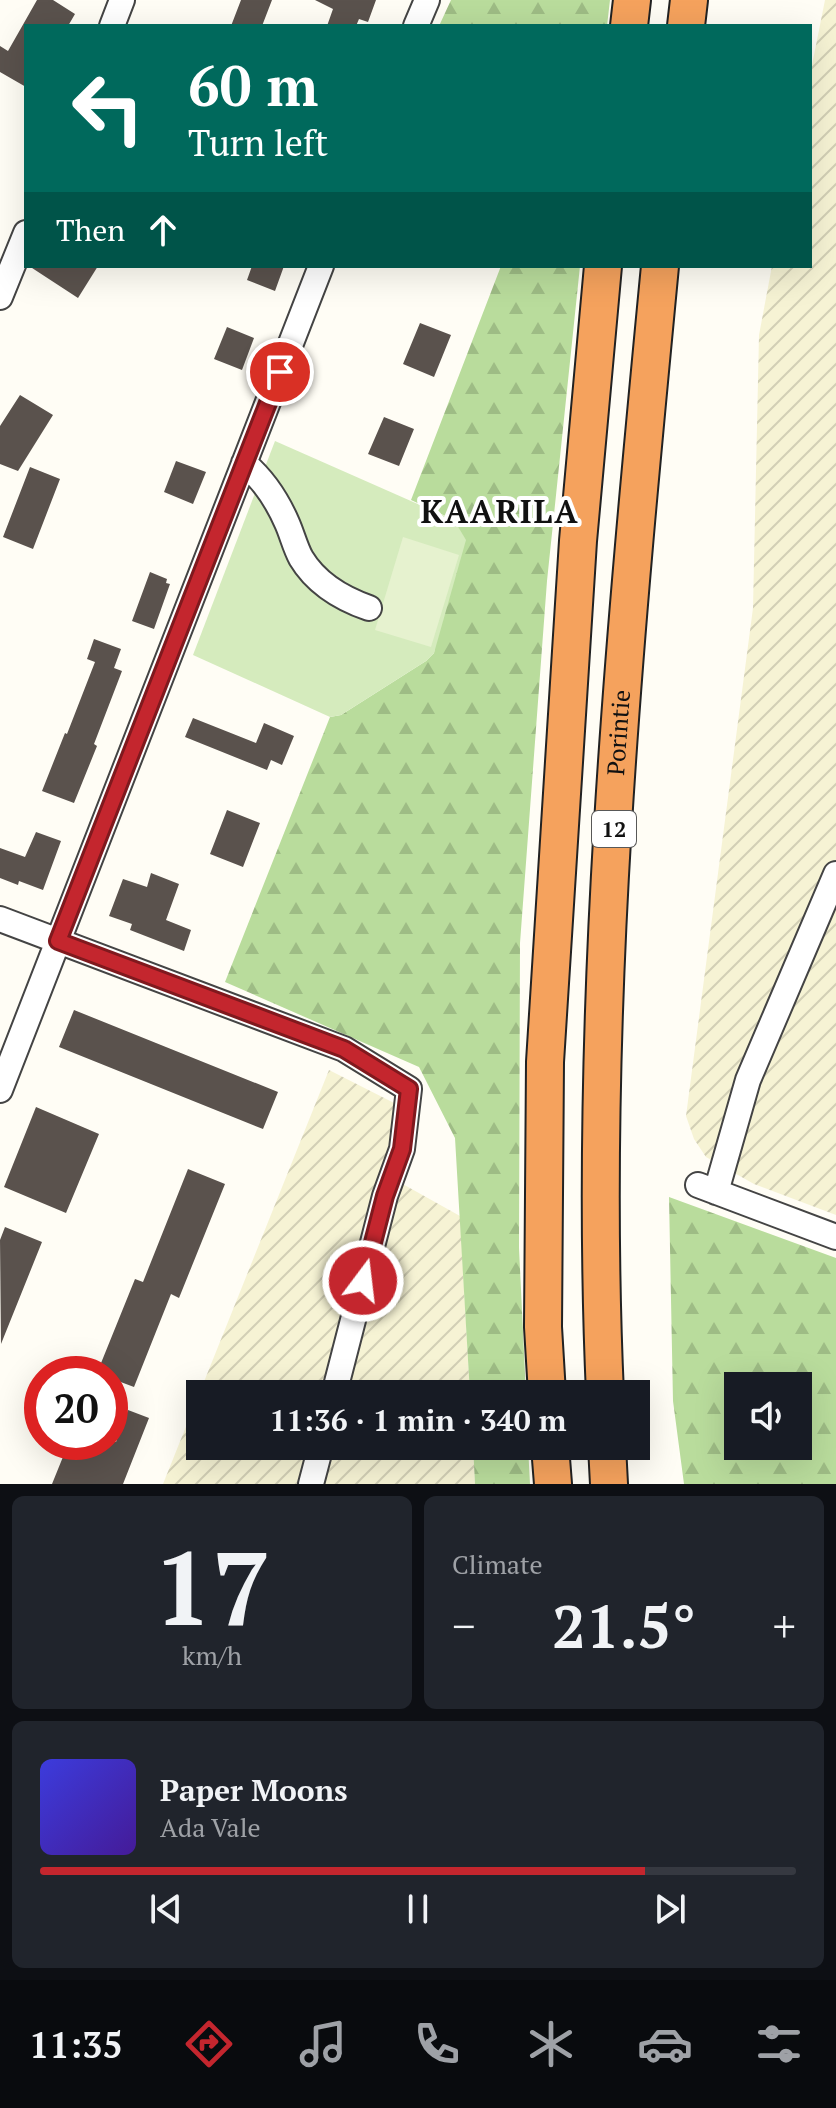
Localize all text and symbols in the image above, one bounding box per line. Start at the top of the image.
text: 60 m [188,48,318,122]
icon: left [56,56,160,160]
text: Turn left [188,119,328,166]
icon: ahead [141,208,185,252]
text: Then [56,210,125,250]
pin [246,338,314,406]
icon: arrive [258,350,302,394]
district label: KAARILA [420,490,580,532]
street label: Porintie [599,688,637,776]
road number: 12 [592,811,636,847]
position arrow [321,1239,405,1323]
speed limit sign: 20 [24,1356,128,1460]
map controls [724,1372,812,1460]
button: sound [724,1372,812,1460]
text: 11:36 · 1 min · 340 m [270,1400,566,1440]
text: 17 [153,1517,271,1655]
text: Climate [452,1547,543,1581]
text: 21.5° [552,1586,696,1665]
text: − [452,1596,475,1655]
text: + [773,1596,796,1655]
text: km/h [182,1638,242,1672]
text: Paper Moons [160,1770,348,1810]
text: Ada Vale [160,1810,261,1844]
icon: previous [144,1887,188,1931]
icon: pause [396,1887,440,1931]
icon: next [648,1887,692,1931]
icon: directions [181,2016,237,2072]
icon: music [295,2016,351,2072]
icon: phone [409,2016,465,2072]
icon: climate [523,2016,579,2072]
icon: car [637,2016,693,2072]
icon: filters [751,2016,807,2072]
text: 11:35 [29,2021,123,2068]

